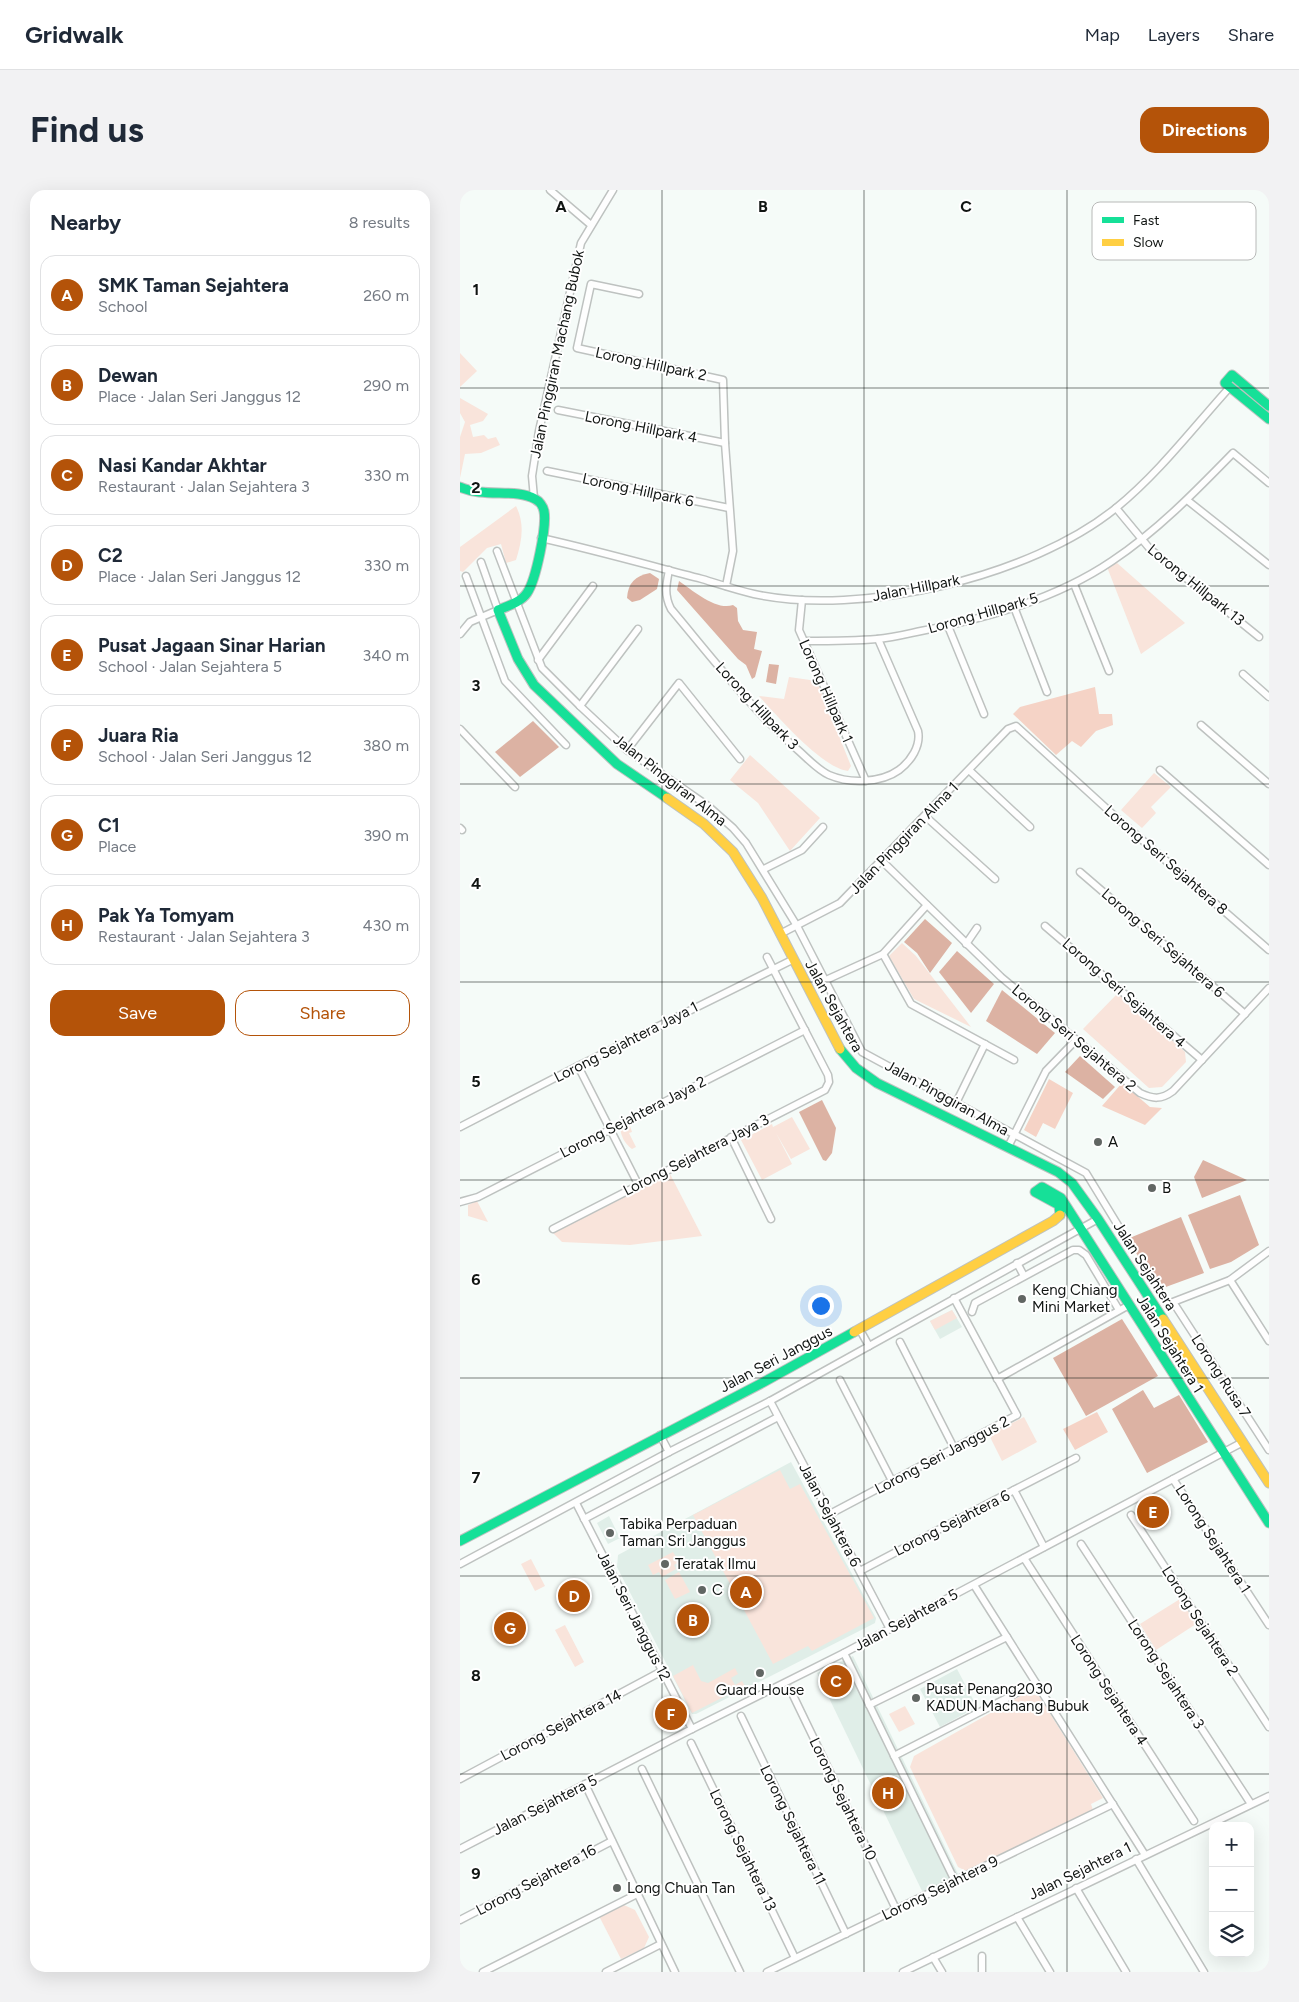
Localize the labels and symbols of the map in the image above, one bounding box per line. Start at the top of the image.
text: A [555,197,567,216]
text: B [758,197,768,216]
text: C [960,197,972,216]
legend [1092,202,1256,260]
text: Fast [1133,212,1159,229]
text: Slow [1133,234,1164,251]
street label: Jalan Pinggiran Machang Bubok [526,248,588,460]
text: 1 [473,280,479,299]
street label: Lorong Hillpark 2 [594,343,708,385]
street label: Lorong Hillpark 4 [583,407,699,447]
street label: Lorong Hillpark 6 [581,469,696,511]
text: 2 [471,478,481,497]
street label: Lorong Hillpark 13 [1144,540,1248,630]
street label: Jalan Hillpark [871,571,962,605]
street label: Lorong Hillpark 5 [926,589,1040,637]
street label: Lorong Hillpark 1 [795,637,857,745]
street label: Lorong Hillpark 3 [712,658,802,754]
text: 3 [472,676,481,695]
street label: Jalan Pinggiran Alma [610,730,730,830]
street label: Jalan Pinggiran Alma 1 [846,778,962,898]
street label: Lorong Seri Sejahtera 8 [1101,801,1231,919]
text: 4 [471,874,481,893]
street label: Lorong Seri Sejahtera 6 [1098,885,1229,1002]
street label: Lorong Seri Sejahtera 4 [1059,934,1189,1052]
street label: Jalan Sejahtera [801,957,867,1055]
street label: Lorong Seri Sejahtera 2 [1008,981,1140,1095]
street label: Lorong Sejahtera Jaya 1 [551,998,701,1086]
street label: Jalan Pinggiran Alma [882,1057,1012,1139]
text: 5 [471,1072,481,1091]
street label: Lorong Sejahtera Jaya 2 [557,1072,709,1162]
street label: Lorong Sejahtera Jaya 3 [620,1110,772,1200]
place label: A [1108,1133,1118,1151]
marker: A [1092,1136,1104,1148]
place label: B [1162,1179,1171,1197]
marker: B [1146,1182,1158,1194]
street label: Jalan Sejahtera [1110,1218,1180,1314]
text: 6 [471,1270,481,1289]
place label: Keng Chiang Mini Market [1032,1281,1118,1316]
street label: Jalan Sejahtera 1 [1133,1292,1207,1396]
your location [808,1293,834,1319]
marker: Keng Chiang Mini Market [1016,1293,1028,1305]
street label: Jalan Seri Janggus [717,1322,835,1396]
street label: Lorong Rusa 7 [1187,1331,1255,1421]
street label: Lorong Seri Janggus 2 [872,1412,1012,1498]
street label: Jalan Sejahtera 6 [795,1460,865,1570]
text: 7 [472,1468,481,1487]
street label: Lorong Sejahtera 1 [1171,1482,1255,1596]
street label: Lorong Sejahtera 6 [891,1486,1013,1560]
pin: E [1137,1493,1169,1531]
place label: Tabika Perpaduan Taman Sri Janggus [620,1515,746,1550]
marker: Tabika Perpaduan Taman Sri Janggus [604,1527,616,1539]
street label: Jalan Seri Janggus 12 [594,1548,674,1684]
place label: Teratak Ilmu [675,1555,756,1573]
marker: Teratak Ilmu [659,1558,671,1570]
street label: Lorong Sejahtera 2 [1158,1563,1242,1679]
pin: A [730,1573,762,1611]
pin: D [558,1577,590,1615]
place label: C [712,1581,723,1599]
marker: C [696,1584,708,1596]
street label: Jalan Sejahtera 5 [851,1585,961,1655]
pin: B [677,1601,709,1639]
pin: G [494,1609,526,1647]
street label: Lorong Sejahtera 3 [1124,1616,1208,1732]
street label: Lorong Sejahtera 4 [1067,1631,1151,1749]
pin: C [820,1662,852,1700]
text: 8 [471,1666,481,1685]
marker: Guard House [754,1667,766,1679]
place label: Pusat Penang2030 KADUN Machang Bubuk [926,1680,1090,1715]
place label: Guard House [716,1681,804,1699]
street label: Lorong Sejahtera 14 [497,1686,625,1764]
marker: Pusat Penang2030 KADUN Machang Bubuk [910,1692,922,1704]
pin: F [655,1695,687,1733]
street label: Lorong Sejahtera 10 [805,1735,881,1863]
street label: Lorong Sejahtera 11 [756,1762,830,1888]
street label: Jalan Sejahtera 5 [490,1771,600,1839]
pin: H [872,1774,904,1812]
street label: Lorong Sejahtera 13 [706,1786,780,1914]
street label: Jalan Sejahtera 1 [1026,1838,1134,1904]
street label: Lorong Sejahtera 16 [473,1840,600,1919]
street label: Lorong Sejahtera 9 [879,1852,1001,1924]
text: 9 [471,1864,481,1883]
place label: Long Chuan Tan [627,1879,735,1897]
marker: Long Chuan Tan [611,1882,623,1894]

